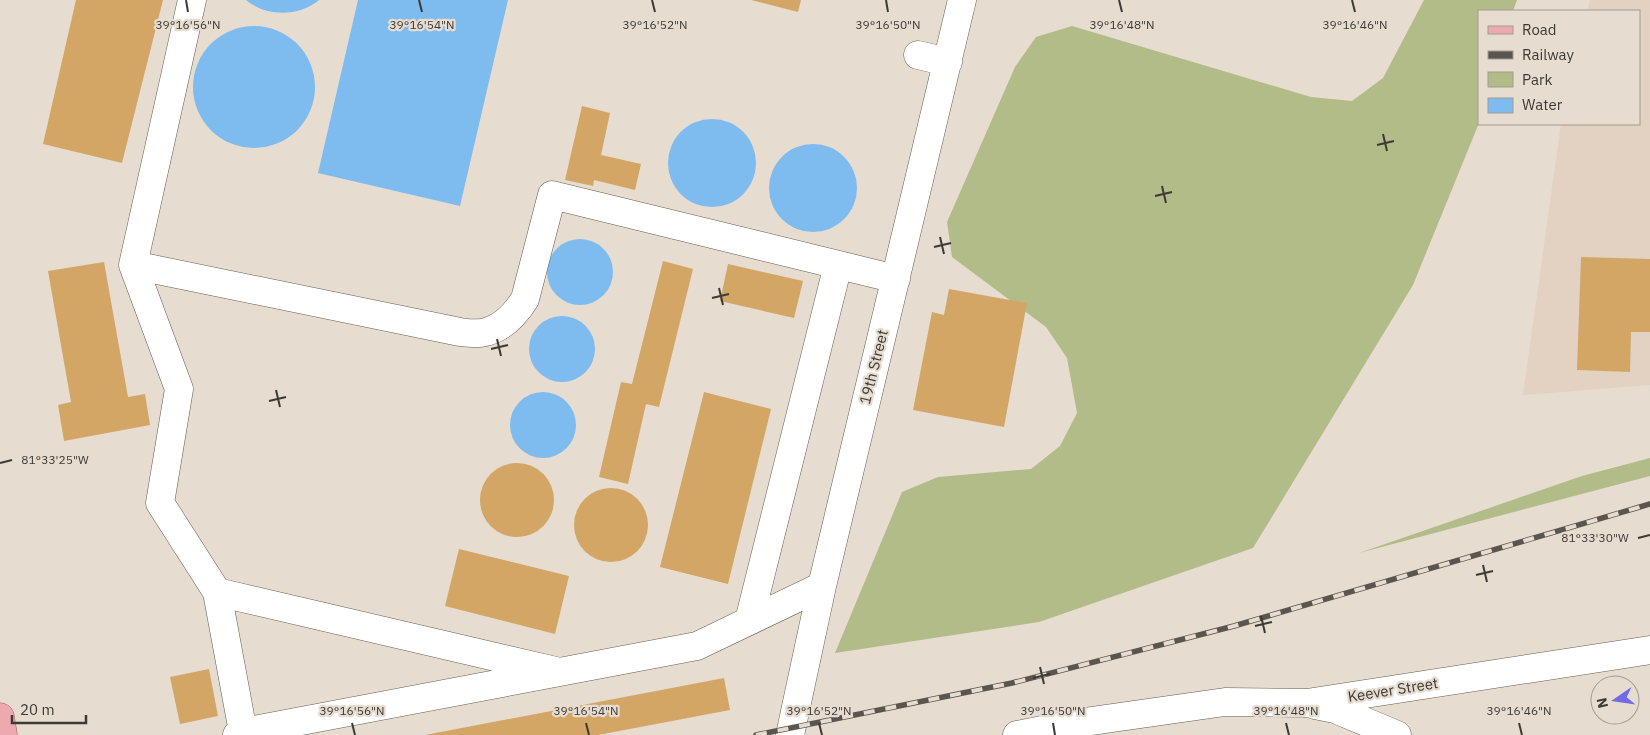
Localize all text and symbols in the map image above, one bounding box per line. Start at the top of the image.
legend [1478,10,1640,125]
text: 39°16'56"N [155,17,221,32]
text: 39°16'54"N [389,17,455,32]
text: 39°16'52"N [622,17,688,32]
text: 39°16'50"N [855,17,921,32]
text: 39°16'48"N [1089,17,1155,32]
text: 39°16'46"N [1322,17,1388,32]
text: Road [1522,20,1557,39]
text: Railway [1522,45,1575,64]
text: Park [1522,70,1552,89]
text: Water [1522,95,1563,114]
street label: 19th Street [855,327,892,406]
text: 81°33'25"W [21,452,89,467]
text: 81°33'30"W [1561,530,1629,545]
street label: Keever Street [1346,673,1439,706]
north arrow [1590,675,1640,725]
scale bar [12,692,86,724]
text: N [1592,696,1612,710]
text: 20 m [20,700,55,719]
text: 39°16'56"N [319,703,385,718]
text: 39°16'54"N [553,703,619,718]
text: 39°16'52"N [786,703,852,718]
text: 39°16'50"N [1020,703,1086,718]
text: 39°16'48"N [1253,703,1319,718]
text: 39°16'46"N [1486,703,1552,718]

